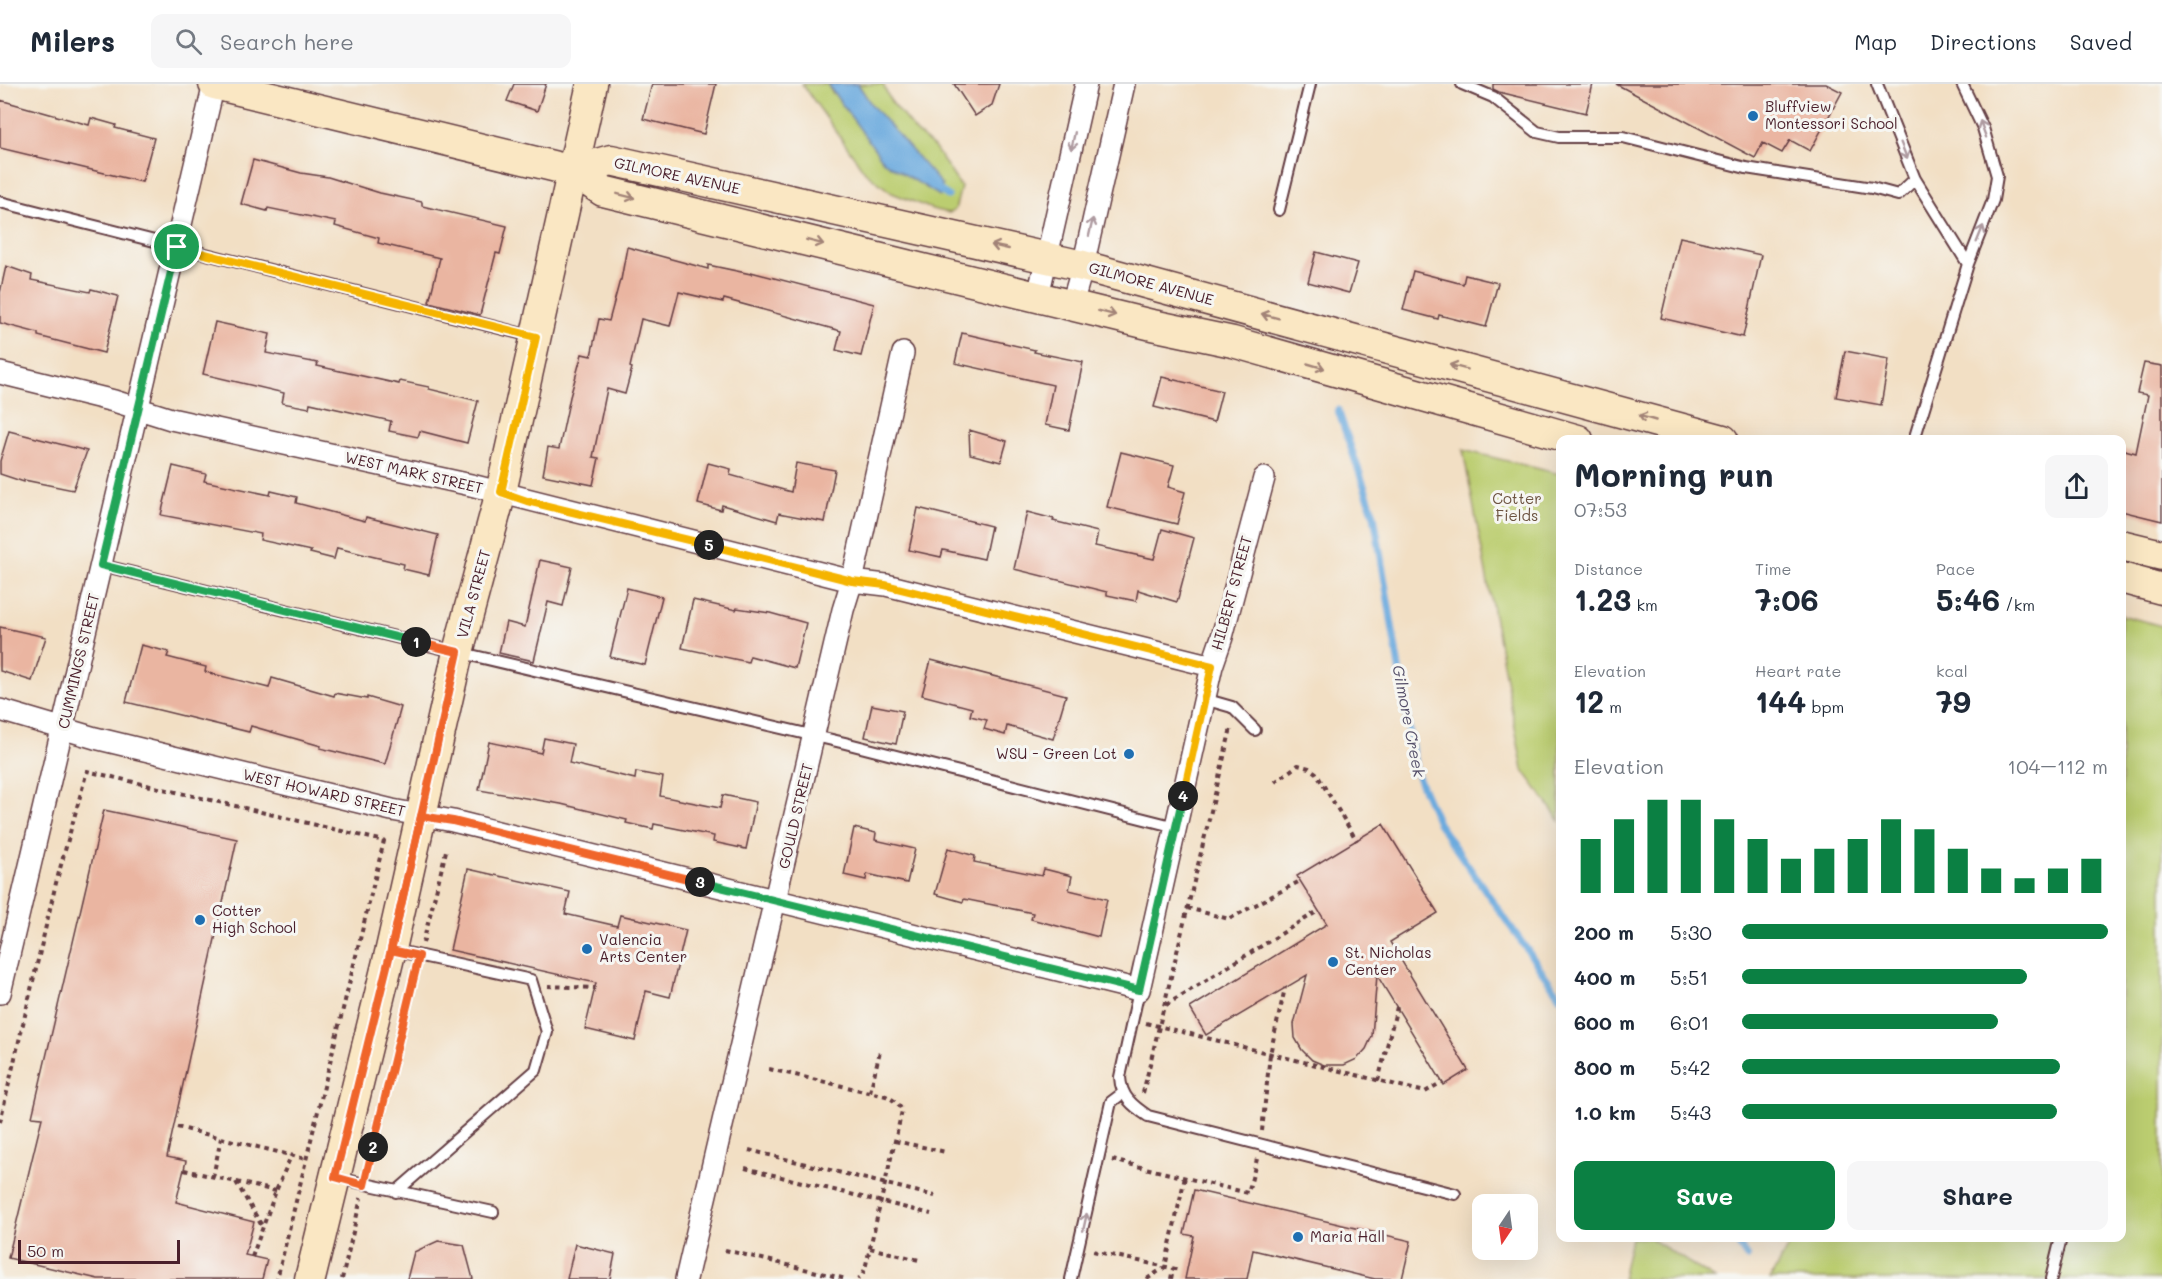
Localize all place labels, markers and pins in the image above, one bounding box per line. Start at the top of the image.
place label: Bluffview Montessori School [1765,96,1898,133]
marker: Bluffview Montessori School [1746,109,1760,123]
pin [151,221,202,272]
pin: 5 [694,530,724,560]
pin: 1 [401,627,431,657]
place label: WSU - Green Lot [996,743,1117,763]
marker: WSU - Green Lot [1122,747,1136,761]
pin: 4 [1168,781,1198,811]
pin: 3 [685,867,715,897]
place label: Cotter High School [212,900,297,937]
marker: Cotter High School [193,913,207,927]
place label: Valencia Arts Center [599,929,687,966]
marker: Valencia Arts Center [580,942,594,956]
place label: St. Nicholas Center [1345,942,1432,979]
marker: St. Nicholas Center [1326,955,1340,969]
pin: 2 [358,1132,388,1162]
place label: Maria Hall [1310,1226,1385,1246]
marker: Maria Hall [1291,1230,1305,1244]

